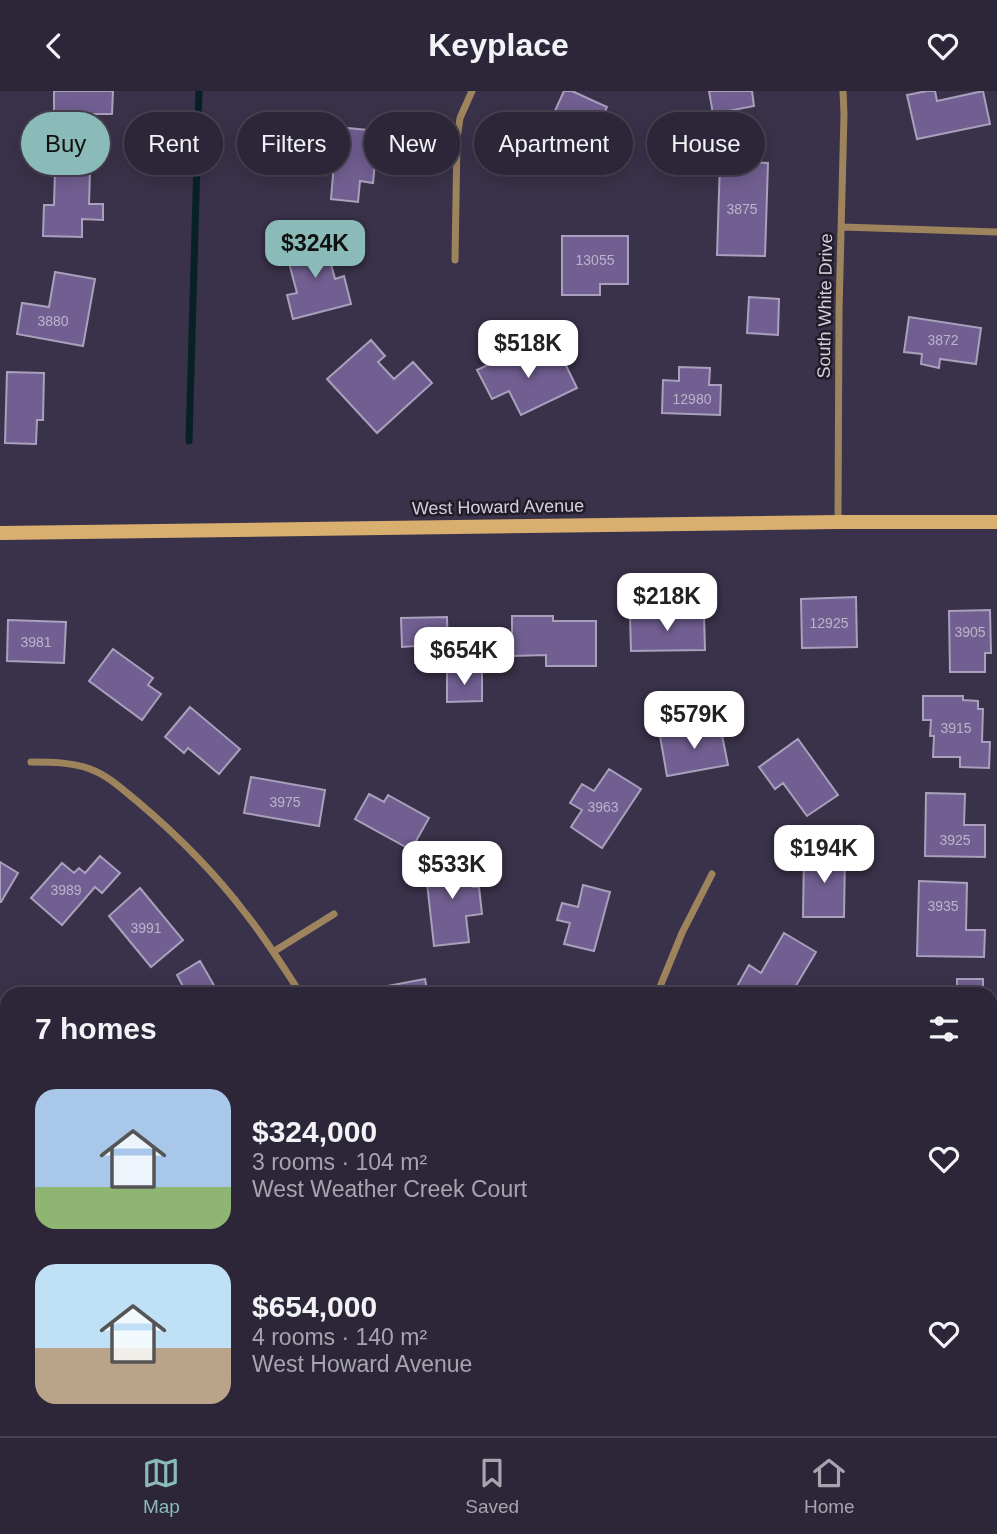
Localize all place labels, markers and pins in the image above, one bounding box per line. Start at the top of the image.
pin: $324K [266,221,364,280]
pin: $518K [479,321,577,380]
pin: $218K [618,573,716,633]
pin: $654K [415,627,513,687]
pin: $579K [645,691,743,751]
pin: $194K [775,825,873,885]
pin: $533K [403,841,501,901]

